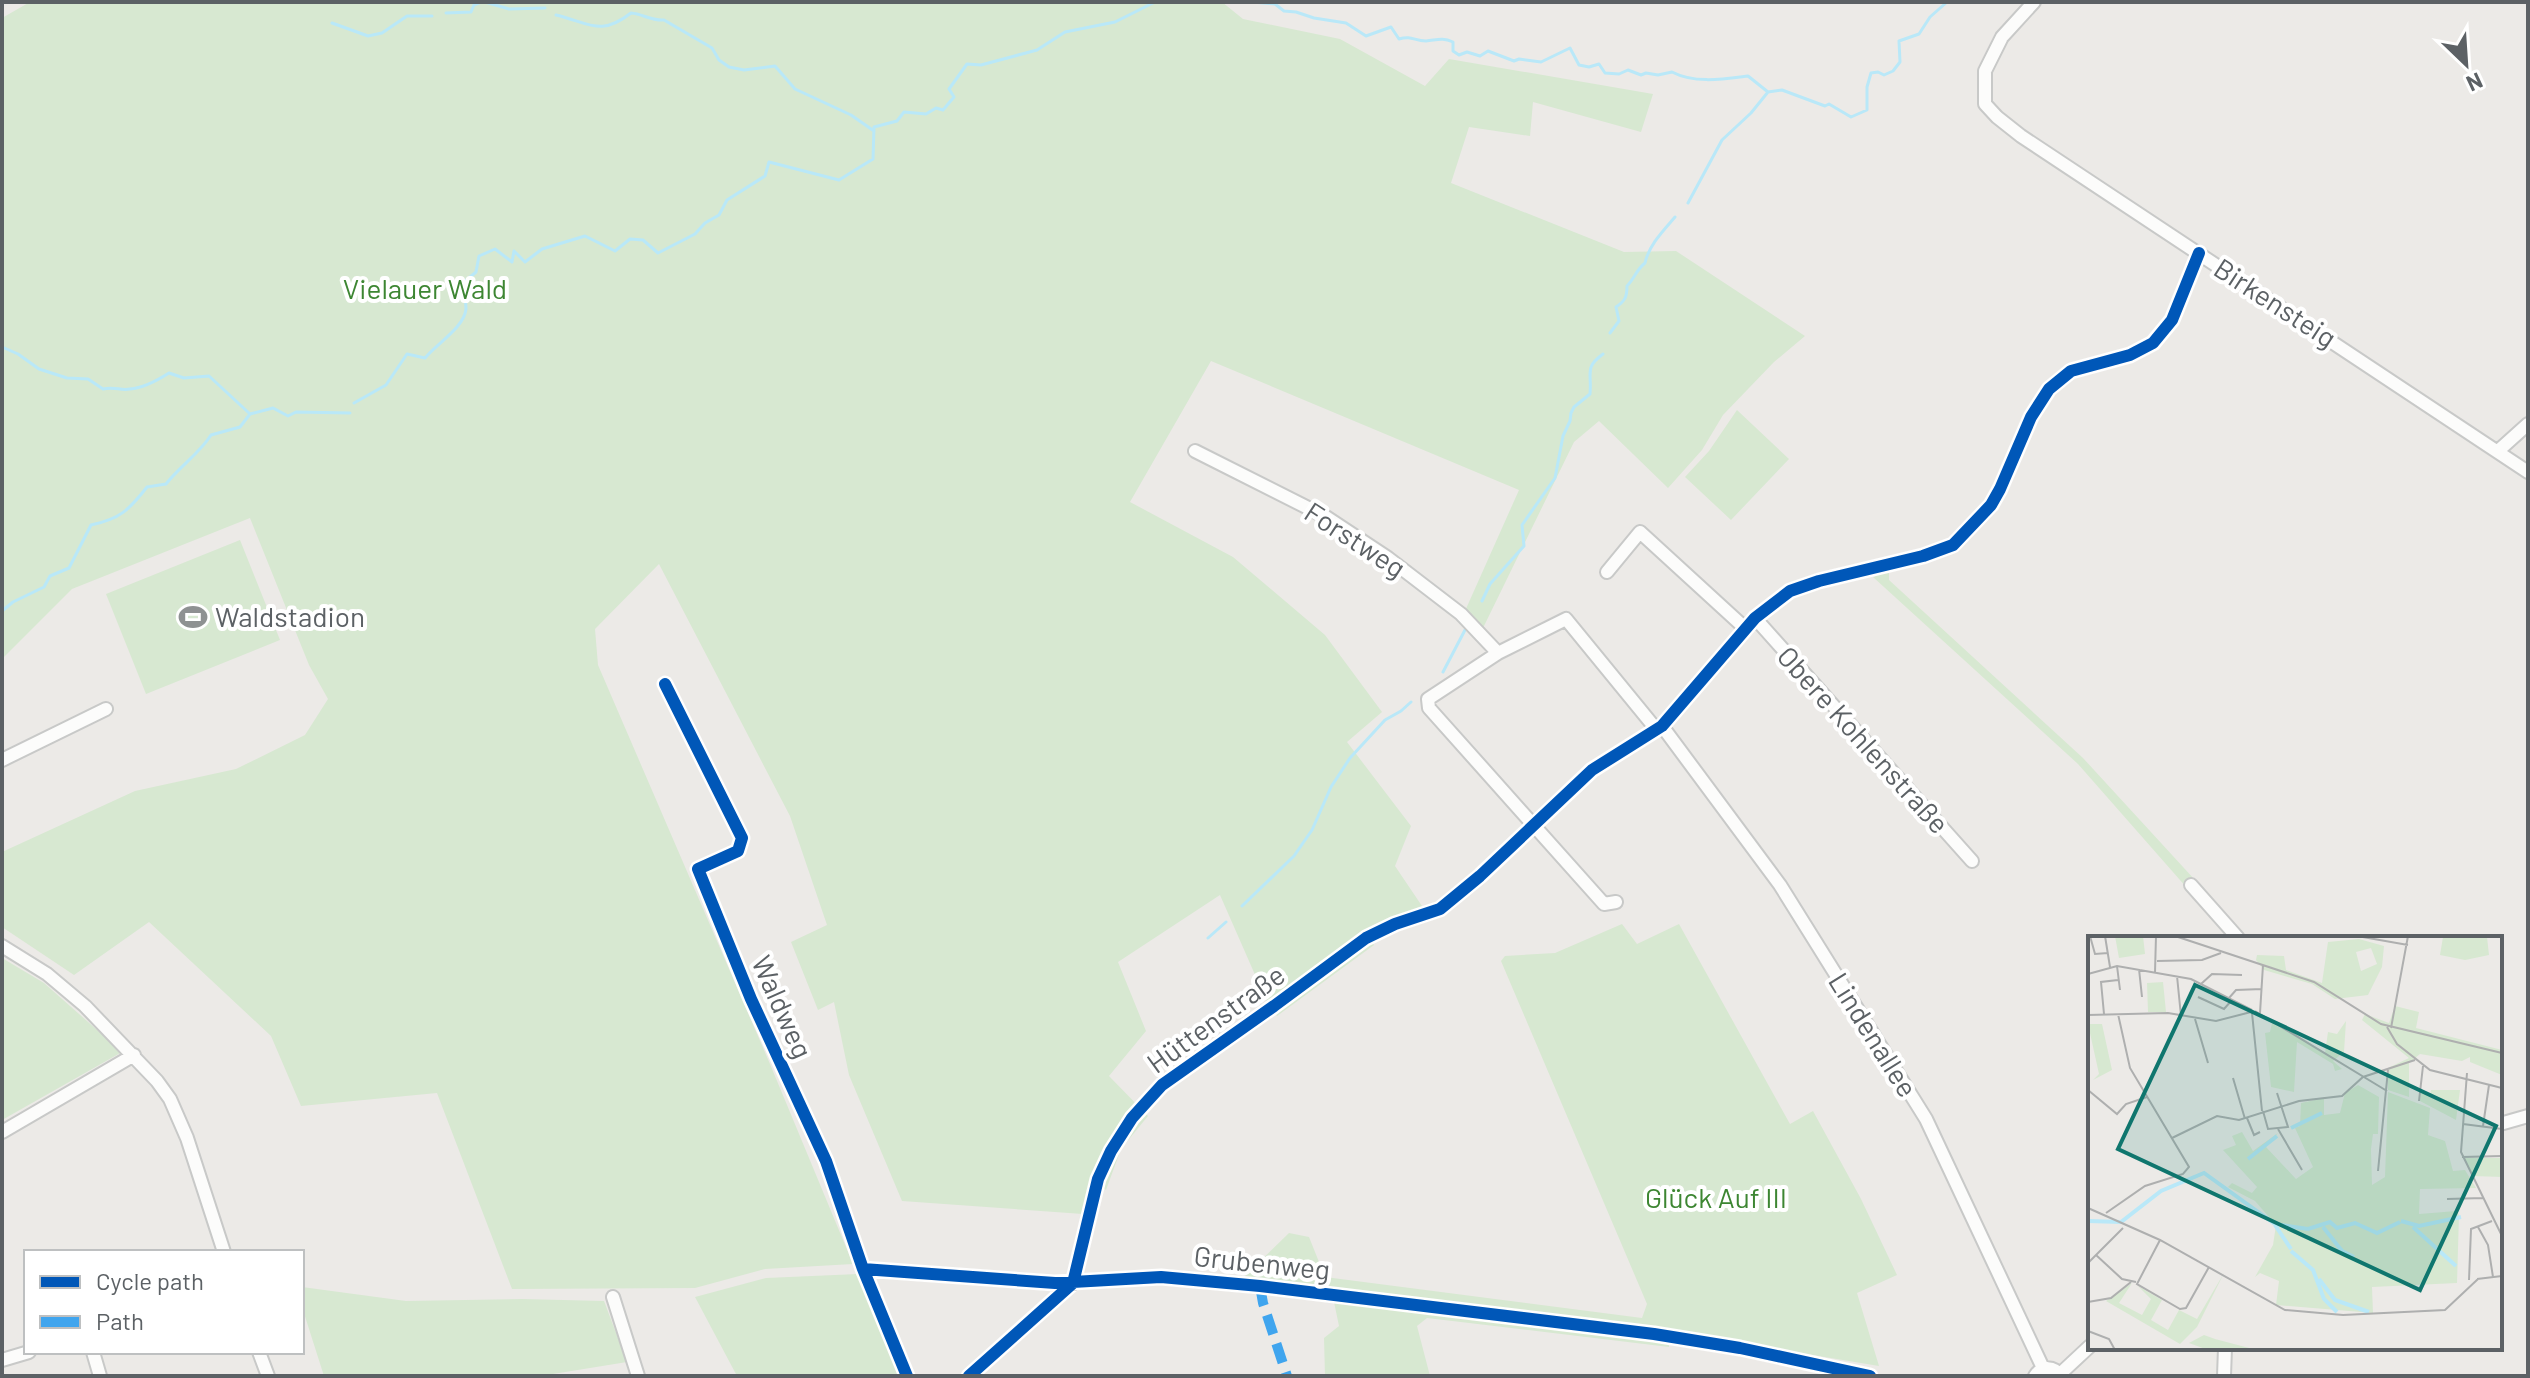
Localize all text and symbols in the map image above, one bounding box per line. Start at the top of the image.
north arrow [2426,24,2506,104]
text: N [2463,68,2487,98]
street label: Birkensteig [2208,250,2343,354]
park label: Vielauer Wald [343,271,507,305]
street label: Forstweg [1299,494,1412,584]
place label: Waldstadion [215,599,365,633]
sports icon: Waldstadion [178,602,208,632]
street label: Obere Kohlenstraße [1771,639,1957,840]
inset map [2088,936,2502,1350]
street label: Waldweg [745,950,821,1063]
street label: Hüttenstraße [1140,957,1291,1080]
street label: Lindenallee [1822,966,1925,1103]
park label: Glück Auf III [1645,1180,1787,1214]
street label: Grubenweg [1192,1238,1332,1286]
legend [24,1250,304,1354]
text: Cycle path [96,1266,204,1295]
text: Path [96,1306,144,1335]

